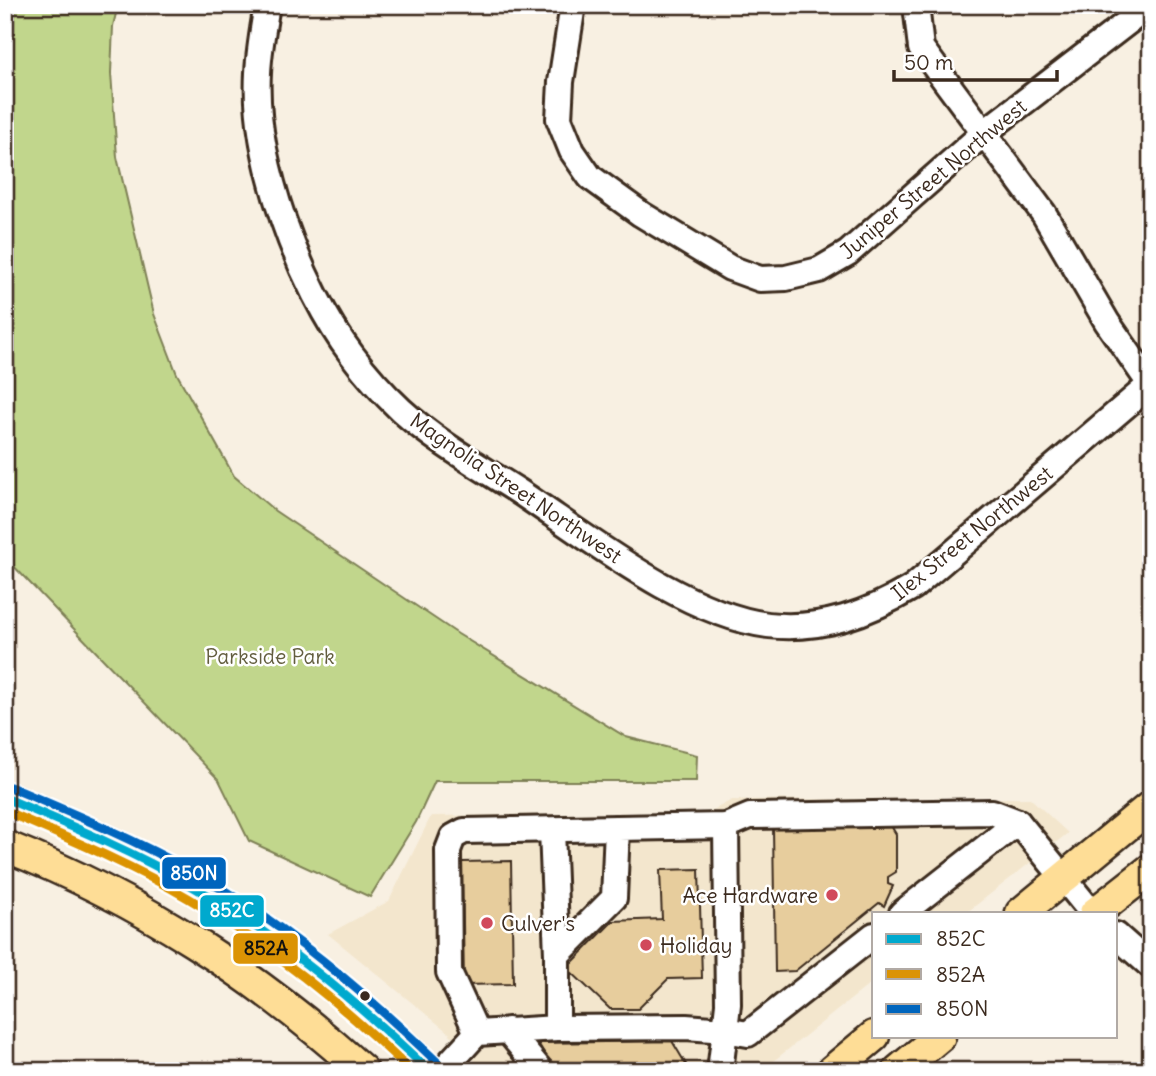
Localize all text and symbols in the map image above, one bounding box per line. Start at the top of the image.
scale bar [894,38,1056,82]
text: 50 m [904,49,953,76]
street label: Juniper Street Northwest [834,93,1032,265]
street label: Magnolia Street Northwest [405,407,627,569]
street label: Ilex Street Northwest [886,460,1058,606]
park label: Parkside Park [205,643,335,670]
line badge: 850N [161,856,227,890]
text: 850N [170,861,218,885]
place label: Ace Hardware [682,882,818,909]
marker: Ace Hardware [824,887,840,903]
line badge: 852C [199,894,265,928]
text: 852C [210,898,255,922]
place label: Culver's [501,910,575,937]
legend [872,912,1118,1038]
marker: Culver's [479,915,495,931]
text: 852C [936,925,986,952]
line badge: 852A [232,932,299,965]
place label: Holiday [660,932,732,959]
text: 852A [244,936,288,960]
marker: Holiday [638,937,654,953]
text: 852A [936,961,985,988]
unlabelled marker [358,989,372,1003]
text: 850N [936,995,989,1022]

